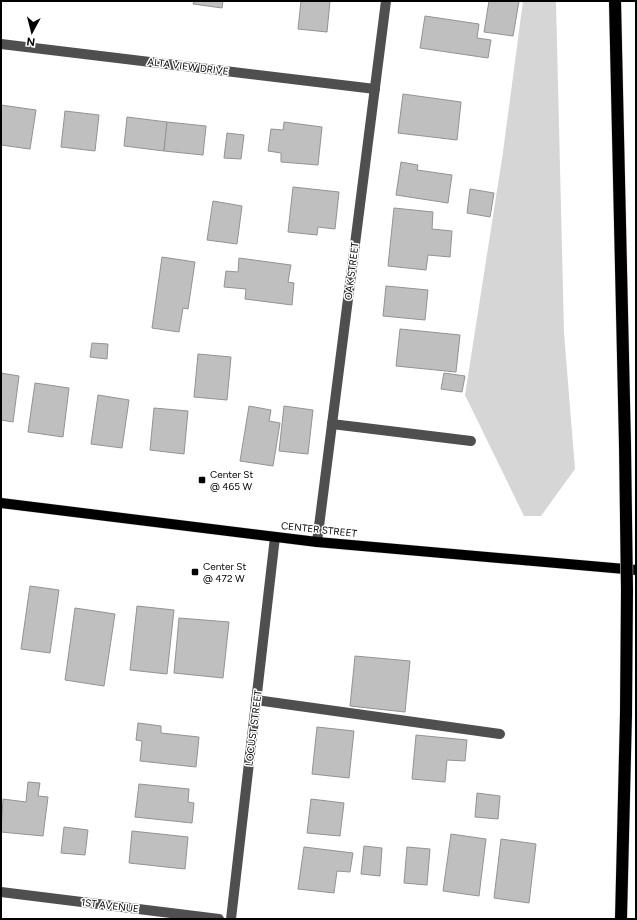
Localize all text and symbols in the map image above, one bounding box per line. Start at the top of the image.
north arrow [12,12,52,52]
text: N [26,34,36,48]
street label: ALTA VIEW DRIVE [147,55,229,78]
street label: OAK STREET [341,241,362,301]
place label: Center St @ 465 W [210,468,253,493]
marker: Center St @ 465 W [197,475,207,485]
street label: CENTER STREET [280,519,358,540]
place label: Center St @ 472 W [203,560,246,585]
marker: Center St @ 472 W [190,567,200,577]
street label: LOCUST STREET [242,689,265,767]
street label: 1ST AVENUE [80,895,140,916]

